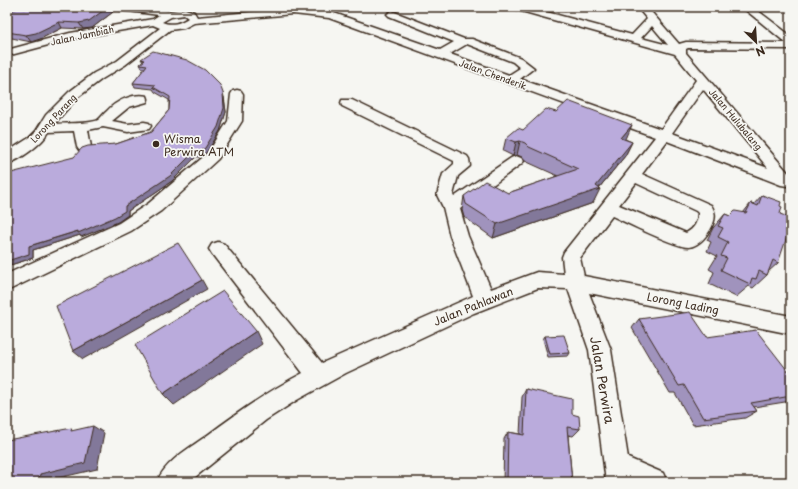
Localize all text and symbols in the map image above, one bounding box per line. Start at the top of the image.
street label: Jalan Jambiah [49,21,115,49]
north arrow [736,22,776,62]
text: N [753,42,768,61]
street label: Jalan Chenderik [457,55,529,93]
street label: Jalan Hulubalang [706,85,766,153]
street label: Lorong Parang [27,91,79,145]
place label: Wisma Perwira ATM [164,130,234,160]
marker: Wisma Perwira ATM [151,139,161,149]
street label: Jalan Pahlawan [431,282,515,330]
street label: Lorong Lading [646,288,720,318]
street label: Jalan Perwira [586,335,620,426]

